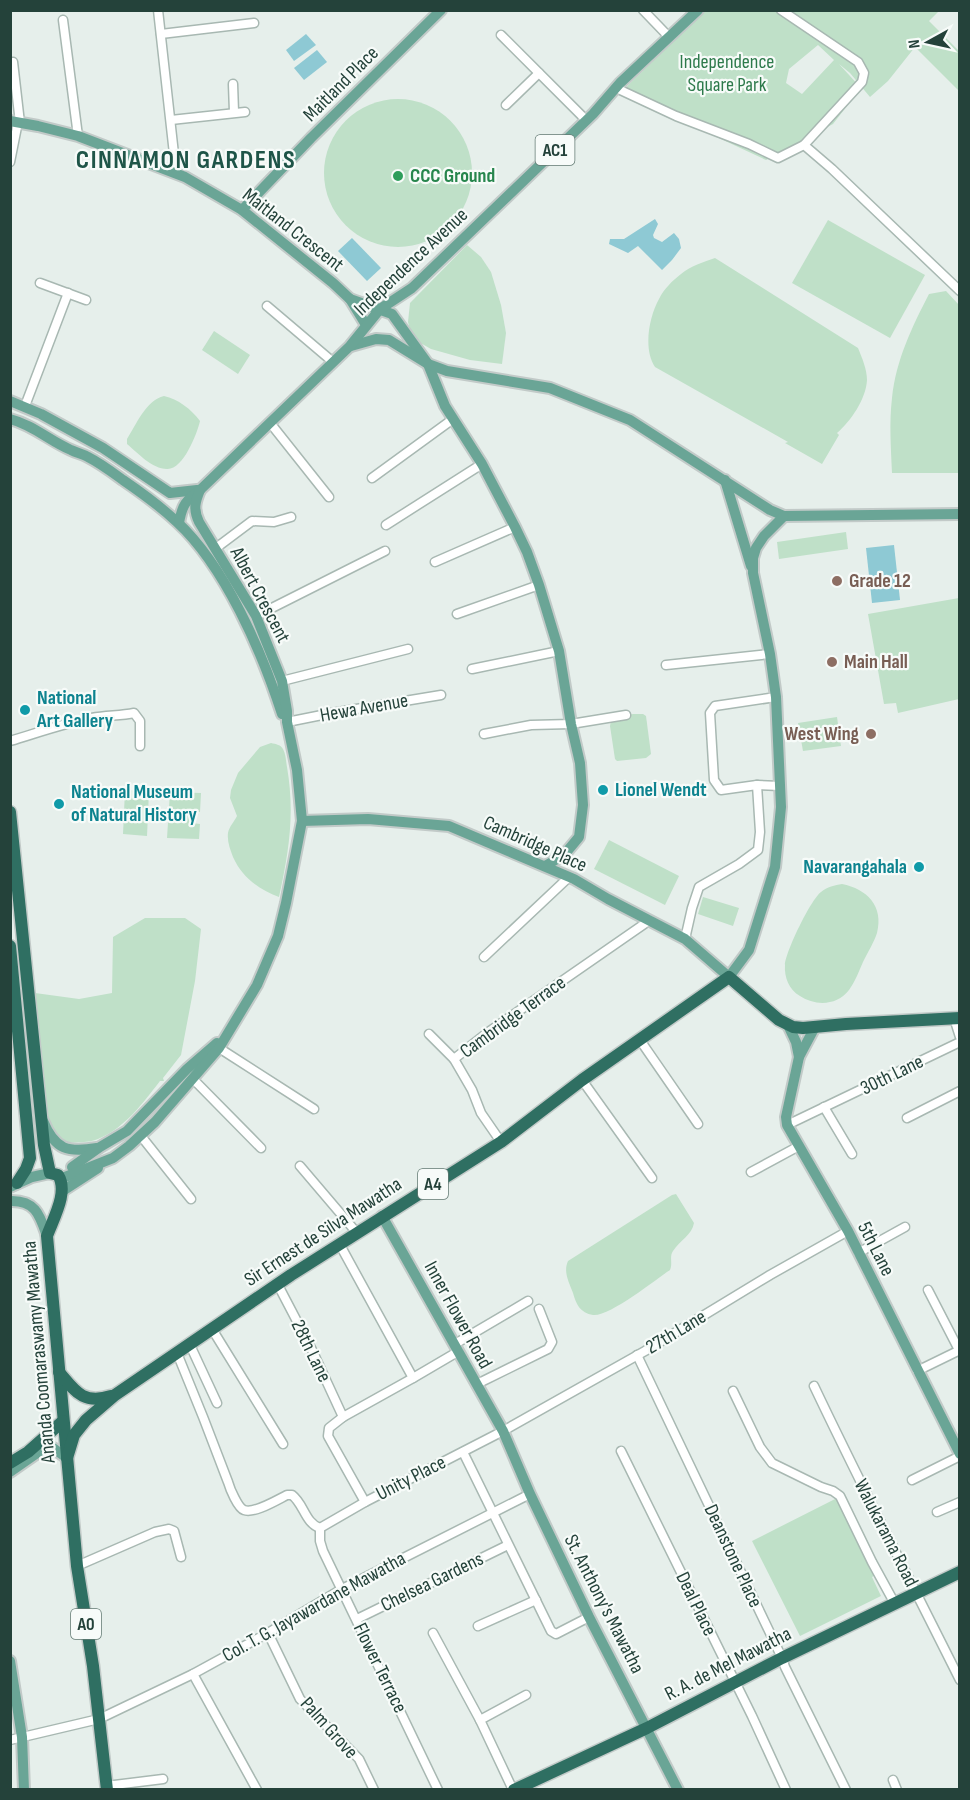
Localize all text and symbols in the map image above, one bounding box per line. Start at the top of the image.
north arrow [898,12,958,72]
text: N [905,38,925,49]
street label: Maitland Place [298,41,384,127]
park label: Independence Square Park [680,50,774,97]
road number: AC1 [536,135,574,165]
district label: CINNAMON GARDENS [76,145,296,176]
place label: CCC Ground [410,164,495,188]
marker: CCC Ground [391,169,405,183]
street label: Maitland Crescent [238,183,348,277]
street label: Independence Avenue [349,203,473,321]
street label: Albert Crescent [224,542,295,647]
place label: Grade 12 [849,569,911,593]
marker: Grade 12 [830,574,844,588]
place label: Main Hall [844,650,908,674]
marker: Main Hall [825,655,839,669]
place label: National Art Gallery [36,686,114,733]
street label: Hewa Avenue [318,688,410,728]
marker: National Art Gallery [18,703,32,717]
place label: West Wing [784,722,860,746]
marker: West Wing [864,727,878,741]
place label: Lionel Wendt [615,778,707,802]
place label: National Museum of Natural History [71,780,197,827]
marker: Lionel Wendt [596,783,610,797]
marker: National Museum of Natural History [52,797,66,811]
street label: Cambridge Place [479,810,591,878]
place label: Navarangahala [803,855,907,879]
marker: Navarangahala [912,860,926,874]
street label: Cambridge Terrace [455,971,571,1063]
street label: 30th Lane [857,1050,927,1100]
road number: A4 [418,1169,448,1199]
street label: Sir Ernest de Silva Mawatha [240,1172,406,1292]
street label: 5th Lane [852,1218,900,1280]
street label: Ananda Coomaraswamy Mawatha [17,1240,61,1465]
street label: Inner Flower Road [419,1257,497,1373]
street label: 27th Lane [642,1305,710,1359]
street label: 28th Lane [286,1316,336,1386]
street label: Unity Place [372,1450,450,1506]
street label: Walukarama Road [849,1475,923,1591]
street label: Deanstone Place [699,1501,767,1611]
street label: St. Anthony's Mawatha [559,1531,649,1677]
street label: Col. T. G. Jayawardane Mawatha [218,1547,410,1667]
street label: Chelsea Gardens [377,1547,487,1617]
street label: Deal Place [670,1568,722,1640]
road number: A0 [71,1609,101,1639]
street label: Flower Terrace [348,1619,412,1717]
street label: R. A. de Mel Mawatha [661,1622,795,1706]
street label: Palm Grove [295,1692,363,1764]

